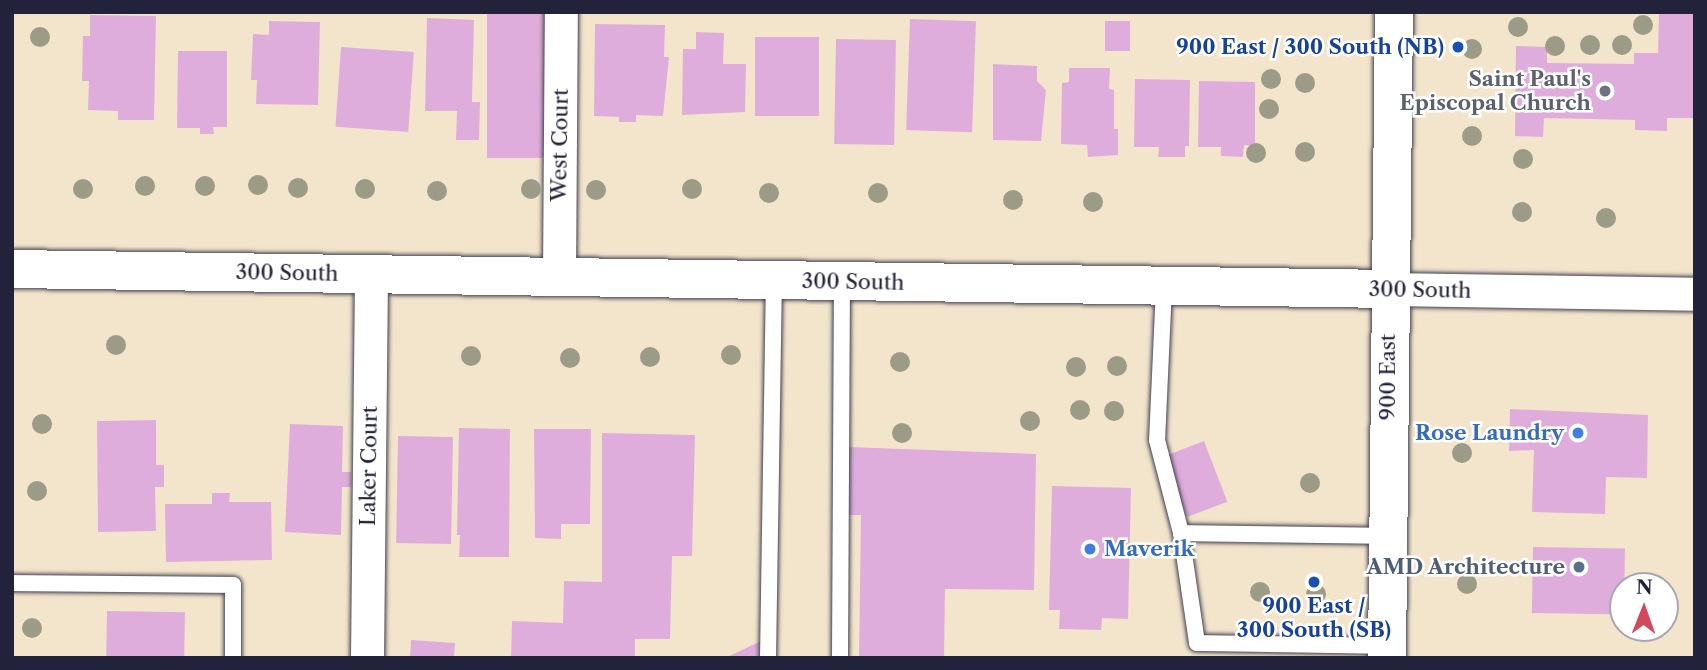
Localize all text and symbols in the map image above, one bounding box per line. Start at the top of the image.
place label: 900 East / 300 South (NB) [1176,34,1444,60]
marker: 900 East / 300 South (NB) [1450,39,1466,55]
place label: Saint Paul's Episcopal Church [1400,66,1591,116]
marker: Saint Paul's Episcopal Church [1597,83,1613,99]
street label: West Court [546,88,574,202]
street label: 300 South [235,260,339,286]
street label: 300 South [801,269,905,295]
street label: 300 South [1368,277,1472,303]
street label: 900 East [1375,334,1401,420]
street label: Laker Court [355,405,383,527]
place label: Rose Laundry [1415,420,1564,446]
marker: Rose Laundry [1570,425,1586,441]
place label: Maverik [1104,536,1194,562]
marker: Maverik [1082,541,1098,557]
place label: AMD Architecture [1366,554,1565,580]
marker: AMD Architecture [1571,559,1587,575]
north arrow [1609,572,1679,642]
marker: 900 East / 300 South (SB) [1306,574,1322,590]
text: N [1636,576,1653,599]
place label: 900 East / 300 South (SB) [1237,593,1391,643]

